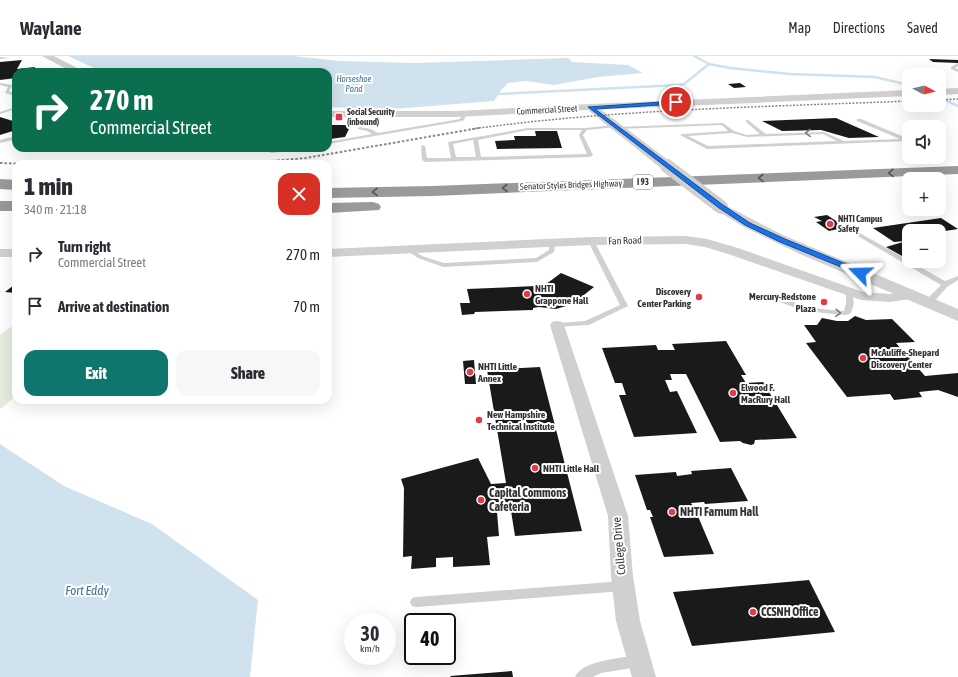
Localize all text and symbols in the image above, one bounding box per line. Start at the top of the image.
text: Waylane [20,17,82,39]
text: Map [788,20,811,36]
text: Directions [833,20,885,36]
text: Saved [907,20,938,36]
north arrow [902,68,946,112]
map controls [902,68,946,268]
water label: Horseshoe Pond [336,74,372,94]
icon: right [24,84,76,136]
text: 270 m [90,84,153,116]
pin [659,85,693,119]
icon: arrive [665,91,687,113]
street label: Commercial Street [516,103,578,117]
place label: Social Security (inbound) [347,107,395,127]
marker: Social Security (inbound) [334,112,344,122]
text: Commercial Street [90,117,212,138]
button: sound [902,120,946,164]
one-way arrow [805,129,811,138]
one-way arrow [888,168,894,177]
button: + [902,172,946,216]
text: 1 min [24,173,73,200]
button: close [278,173,320,215]
one-way arrow [758,174,764,182]
road number: I 93 [633,175,653,189]
street label: Senator Styles Bridges Highway [520,178,622,192]
one-way arrow [502,184,508,192]
one-way arrow [372,188,378,197]
text: 340 m · 21:18 [24,202,87,217]
place label: NHTI Campus Safety [838,214,883,234]
marker: NHTI Campus Safety [825,219,835,229]
button: − [902,224,946,268]
street label: Fan Road [608,234,642,247]
text: Turn right [58,238,111,255]
icon: right [24,243,46,265]
text: 270 m [286,246,320,263]
position arrow [839,252,881,294]
text: Commercial Street [58,255,146,270]
place label: NHTI Grappone Hall [535,283,589,306]
place label: Discovery Center Parking [637,286,692,309]
marker: NHTI Grappone Hall [522,289,532,299]
place label: Mercury-Redstone Plaza [749,291,816,314]
marker: Discovery Center Parking [694,292,704,302]
icon: arrive [24,295,46,317]
marker: Mercury-Redstone Plaza [819,297,829,307]
text: Arrive at destination [58,298,169,315]
text: 70 m [293,298,320,315]
one-way arrow [834,308,841,317]
place label: McAuliffe-Shepard Discovery Center [871,347,939,370]
button: Exit [24,350,168,396]
button: Share [176,350,320,396]
marker: McAuliffe-Shepard Discovery Center [858,353,868,363]
place label: NHTI Little Annex [477,361,518,384]
marker: NHTI Little Annex [465,367,475,377]
place label: Elwood F. MacRury Hall [741,382,790,405]
marker: Elwood F. MacRury Hall [728,388,738,398]
place label: New Hampshire Technical Institute [487,409,555,432]
marker: New Hampshire Technical Institute [474,415,484,425]
marker: NHTI Little Hall [530,463,540,473]
place label: NHTI Little Hall [543,463,600,474]
place label: Capital Commons Cafeteria [489,486,567,514]
marker: Capital Commons Cafeteria [476,495,486,505]
place label: NHTI Farnum Hall [680,505,759,519]
marker: NHTI Farnum Hall [667,507,677,517]
street label: College Drive [609,516,629,576]
water label: Fort Eddy [65,583,109,598]
place label: CCSNH Office [761,605,819,619]
marker: CCSNH Office [748,607,758,617]
speed limit sign: 40 [404,613,456,665]
text: 30 [361,622,379,645]
text: km/h [360,643,380,654]

